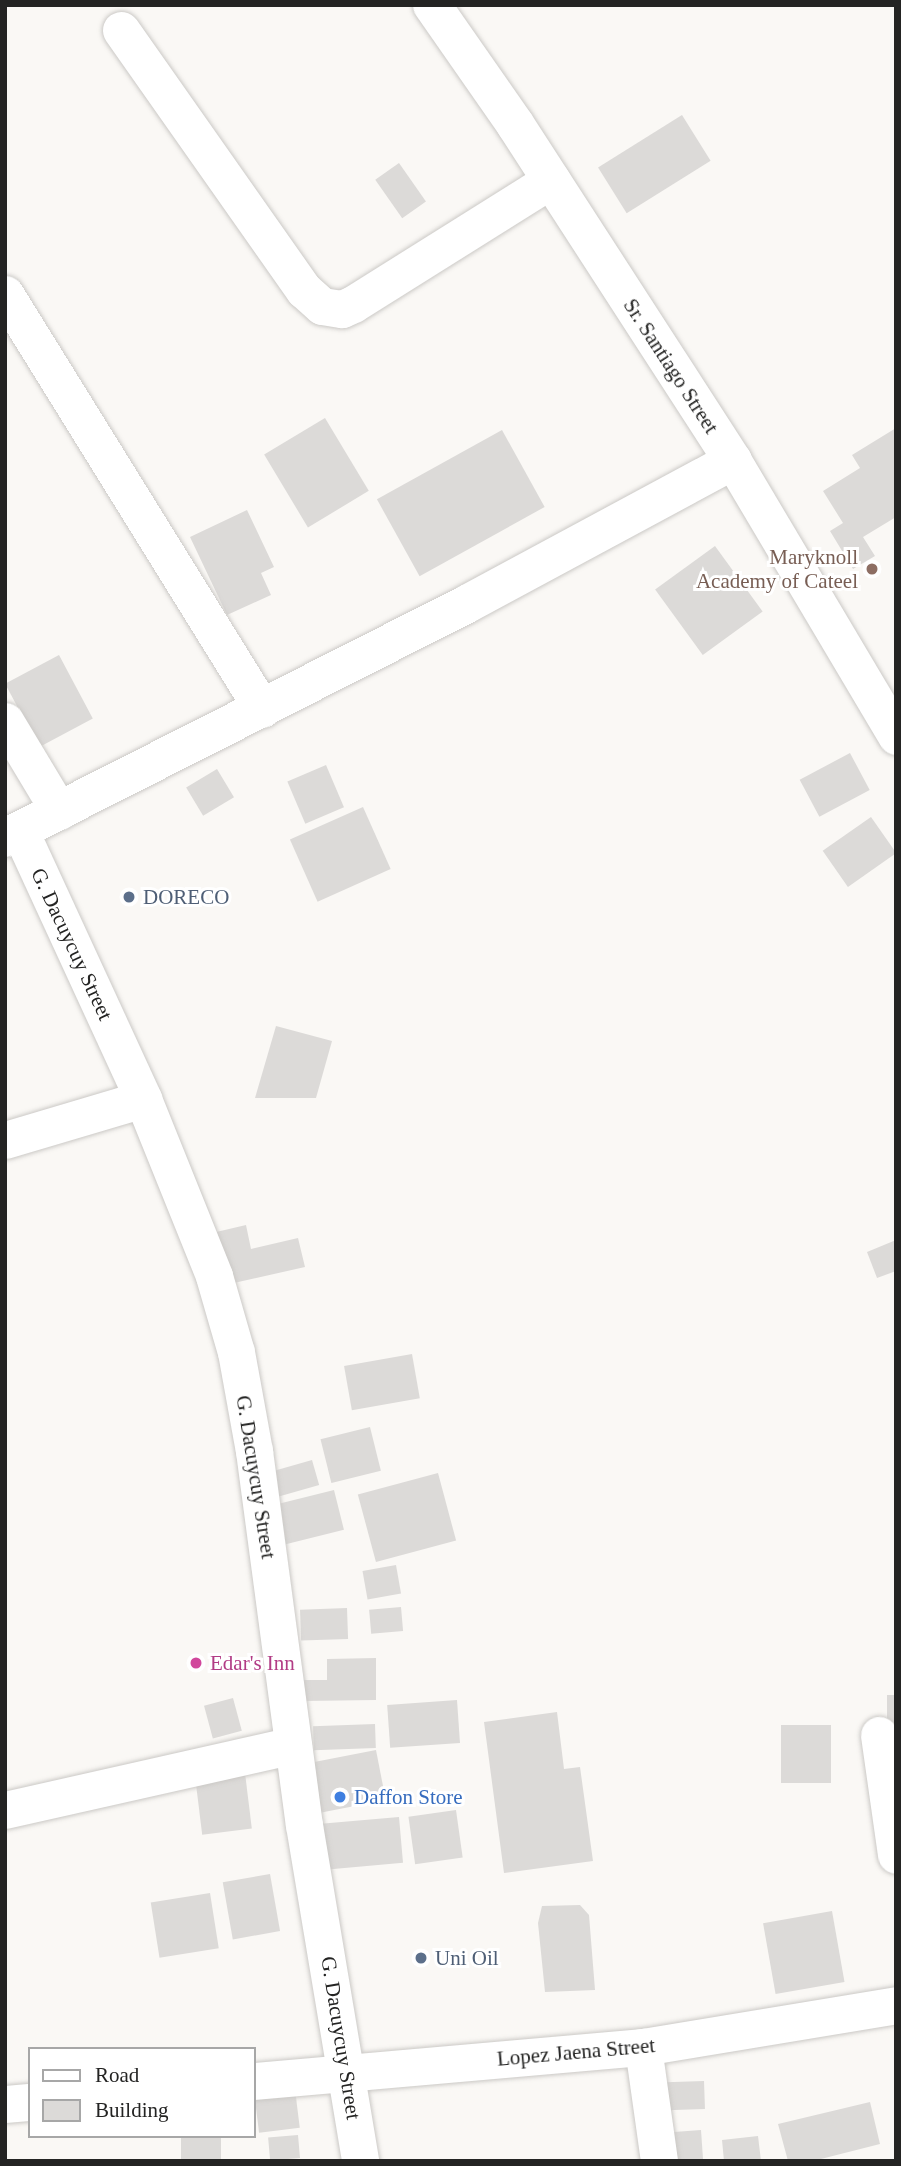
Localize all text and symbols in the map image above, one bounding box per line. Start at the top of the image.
street label: Sr. Santiago Street [618,294,724,438]
place label: Maryknoll Academy of Cateel [696,544,858,594]
marker: Maryknoll Academy of Cateel [864,561,880,577]
street label: G. Dacuycuy Street [26,864,118,1024]
place label: DORECO [143,884,229,910]
marker: DORECO [121,889,137,905]
street label: G. Dacuycuy Street [231,1394,281,1560]
place label: Edar's Inn [210,1650,295,1676]
marker: Edar's Inn [188,1655,204,1671]
place label: Daffon Store [354,1784,463,1810]
marker: Daffon Store [332,1789,348,1805]
place label: Uni Oil [435,1945,499,1971]
marker: Uni Oil [413,1950,429,1966]
street label: G. Dacuycuy Street [316,1955,366,2121]
street label: Lopez Jaena Street [496,2033,656,2071]
legend [28,2047,256,2138]
text: Road [95,2063,139,2087]
text: Building [95,2098,169,2122]

